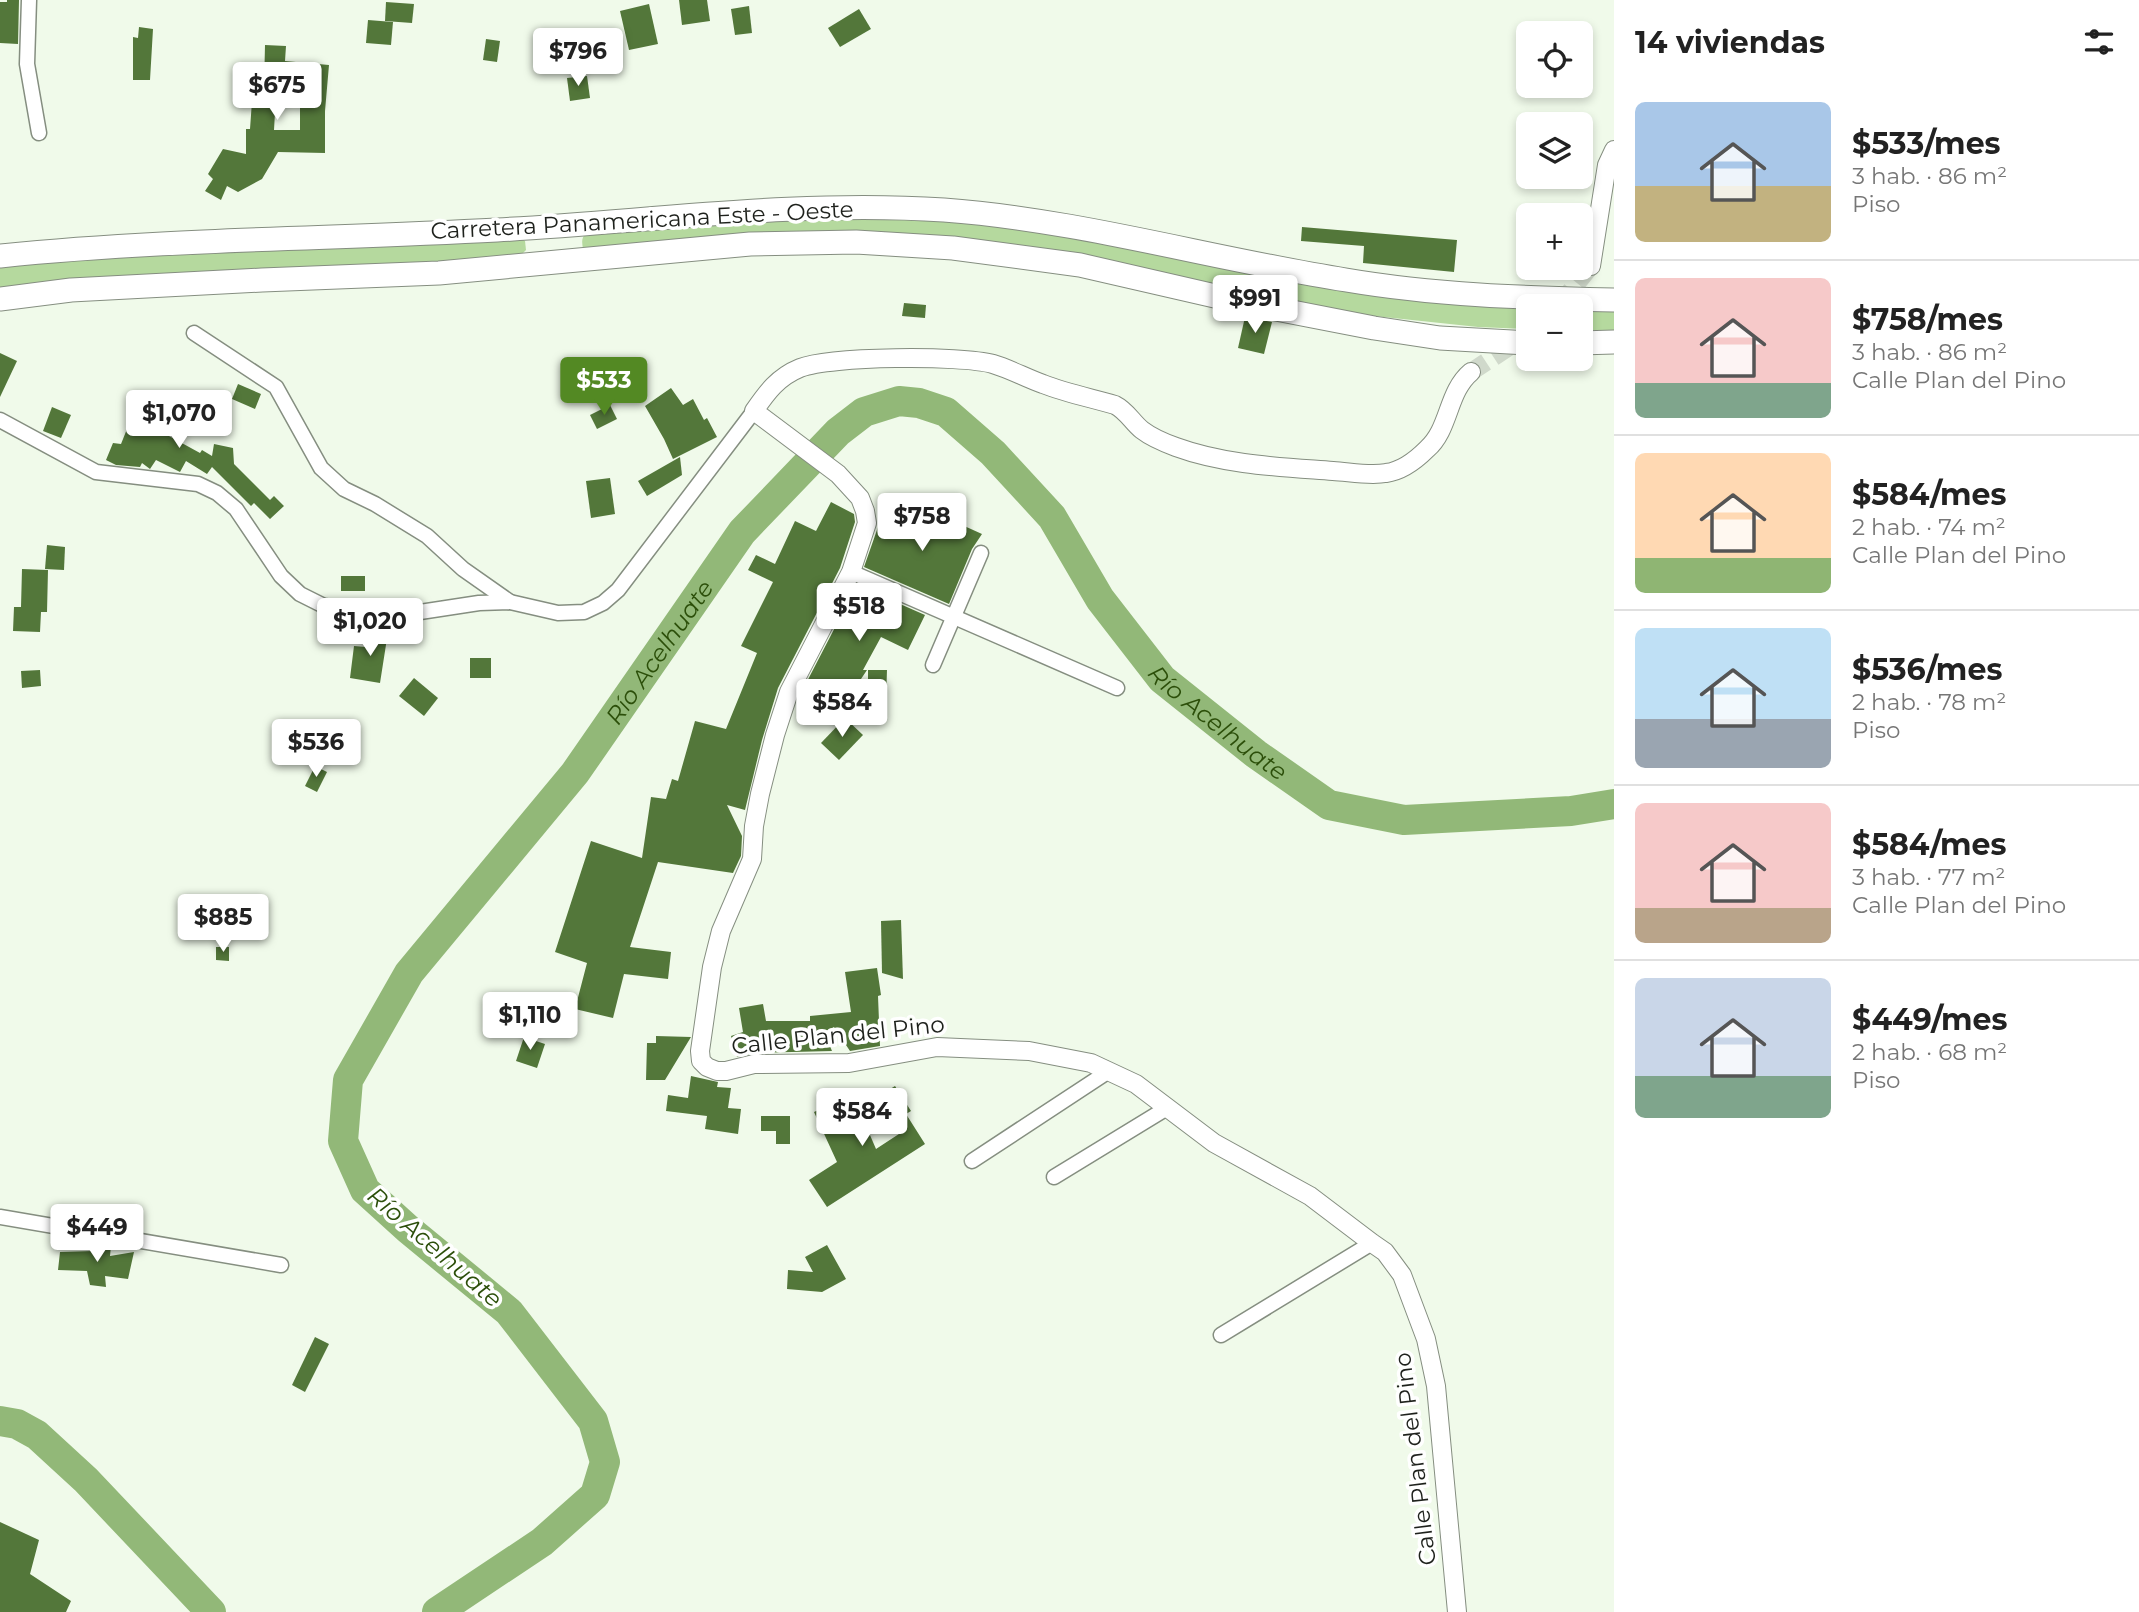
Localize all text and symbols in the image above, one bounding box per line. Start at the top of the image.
map controls [1516,21,1593,371]
button: locate [1516,21,1593,98]
icon: filters [2080,23,2118,61]
text: 14 viviendas [1635,24,1825,61]
pin: $796 [537,28,619,88]
text: $796 [549,37,607,65]
pin: $675 [236,62,318,122]
text: $675 [249,71,305,99]
button: layers [1516,112,1593,189]
text: $533/mes [1852,125,2001,162]
icon: home [1691,130,1775,214]
text: 3 hab. · 86 m² [1852,162,2007,190]
text: Piso [1852,190,1900,218]
street label: Carretera Panamericana Este - Oeste [430,195,854,245]
button: + [1516,203,1593,280]
pin: $991 [1214,276,1296,335]
text: $991 [1229,284,1281,312]
button: − [1516,294,1593,371]
text: $758/mes [1852,301,2003,338]
icon: home [1691,306,1775,390]
text: 3 hab. · 86 m² [1852,338,2007,366]
pin: $533 [563,358,645,417]
text: $533 [576,366,632,394]
text: Calle Plan del Pino [1852,366,2066,394]
pin: $1,070 [122,391,236,450]
text: $1,070 [142,399,216,427]
text: $584/mes [1852,476,2006,513]
icon: home [1691,481,1775,565]
pin: $758 [881,494,963,553]
text: $758 [893,502,951,530]
text: 2 hab. · 74 m² [1852,513,2006,541]
text: Calle Plan del Pino [1852,541,2066,569]
water label: Río Acelhuate [599,574,719,730]
pin: $518 [818,584,900,643]
text: $518 [833,592,885,620]
pin: $1,020 [313,598,427,658]
text: $1,020 [333,607,407,635]
text: $536/mes [1852,651,2002,688]
icon: home [1691,656,1775,740]
water label: Río Acelhuate [1142,659,1293,786]
pin: $584 [801,680,883,739]
text: $584 [812,688,872,716]
text: 2 hab. · 78 m² [1852,688,2006,716]
text: Piso [1852,716,1900,744]
pin: $536 [275,720,357,779]
text: $536 [288,728,344,756]
text: $584/mes [1852,826,2006,863]
icon: home [1691,831,1775,915]
text: 3 hab. · 77 m² [1852,863,2006,891]
text: Calle Plan del Pino [1852,891,2066,919]
pin: $885 [182,894,264,954]
text: $885 [194,903,252,931]
pin: $1,110 [473,992,587,1052]
text: $1,110 [499,1001,561,1029]
text: $449/mes [1852,1001,2007,1038]
icon: home [1691,1006,1775,1090]
street label: Calle Plan del Pino [730,1010,946,1060]
text: 2 hab. · 68 m² [1852,1038,2007,1066]
text: Piso [1852,1066,1900,1094]
pin: $584 [821,1088,903,1148]
text: $584 [832,1097,892,1125]
water label: Río Acelhuate [362,1181,508,1313]
pin: $449 [56,1204,138,1264]
text: $449 [66,1213,128,1241]
street label: Calle Plan del Pino [1388,1351,1442,1567]

